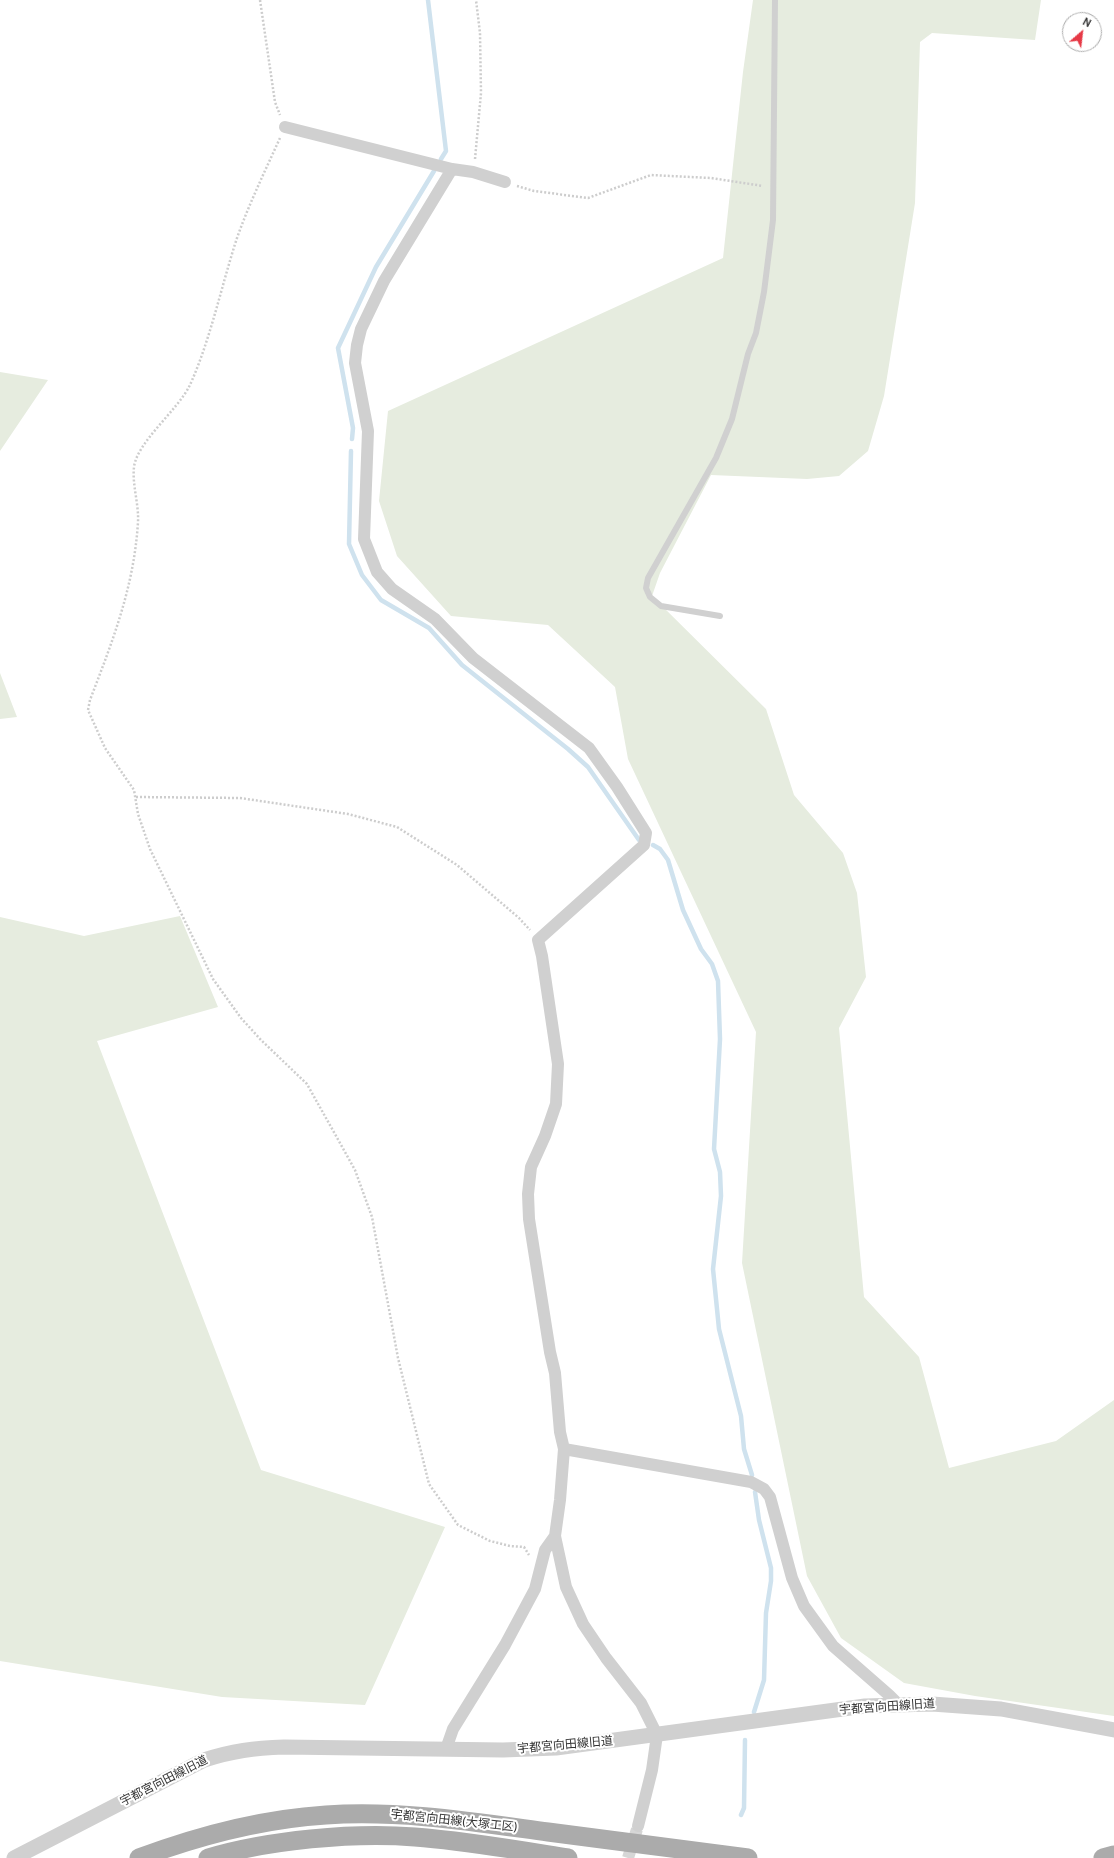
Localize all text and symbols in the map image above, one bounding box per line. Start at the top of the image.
north arrow [1062,12,1102,52]
text: N [1080,14,1094,30]
street label: 宇都宮向田線旧道 [839,1696,935,1718]
street label: 宇都宮向田線旧道 [517,1734,613,1756]
street label: 宇都宮向田線旧道 [118,1753,210,1809]
street label: 宇都宮向田線(大塚工区) [390,1807,518,1835]

